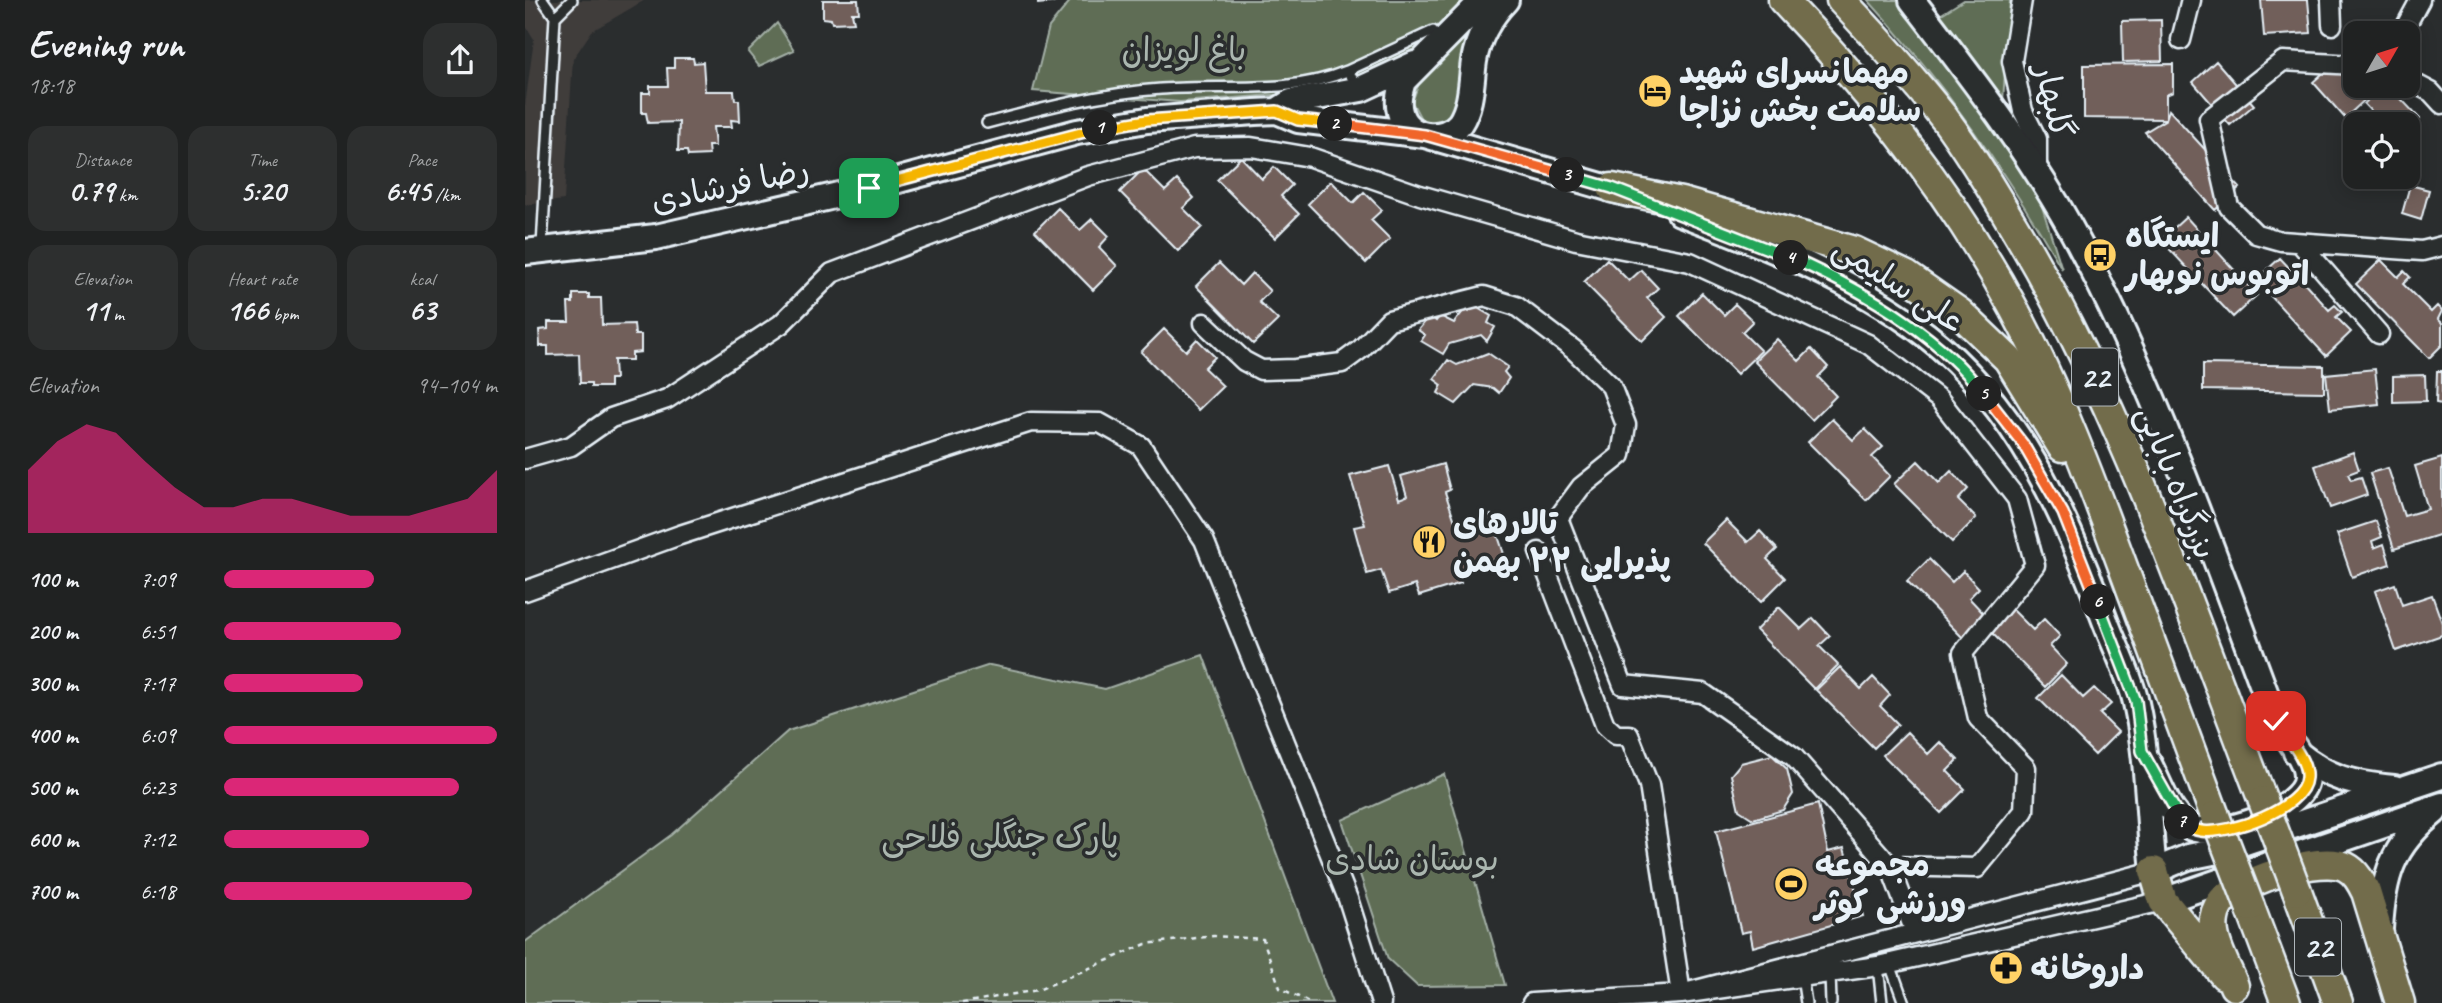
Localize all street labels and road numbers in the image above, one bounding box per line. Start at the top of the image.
street label: گلبهار [2024,57,2083,142]
street label: رضا فرشادی [647,148,813,222]
street label: علی سلیمی [1825,226,1973,342]
road number: 22 [2072,348,2118,405]
street label: بزرگراه بابایی [2127,399,2227,565]
road number: 22 [2295,918,2341,976]

